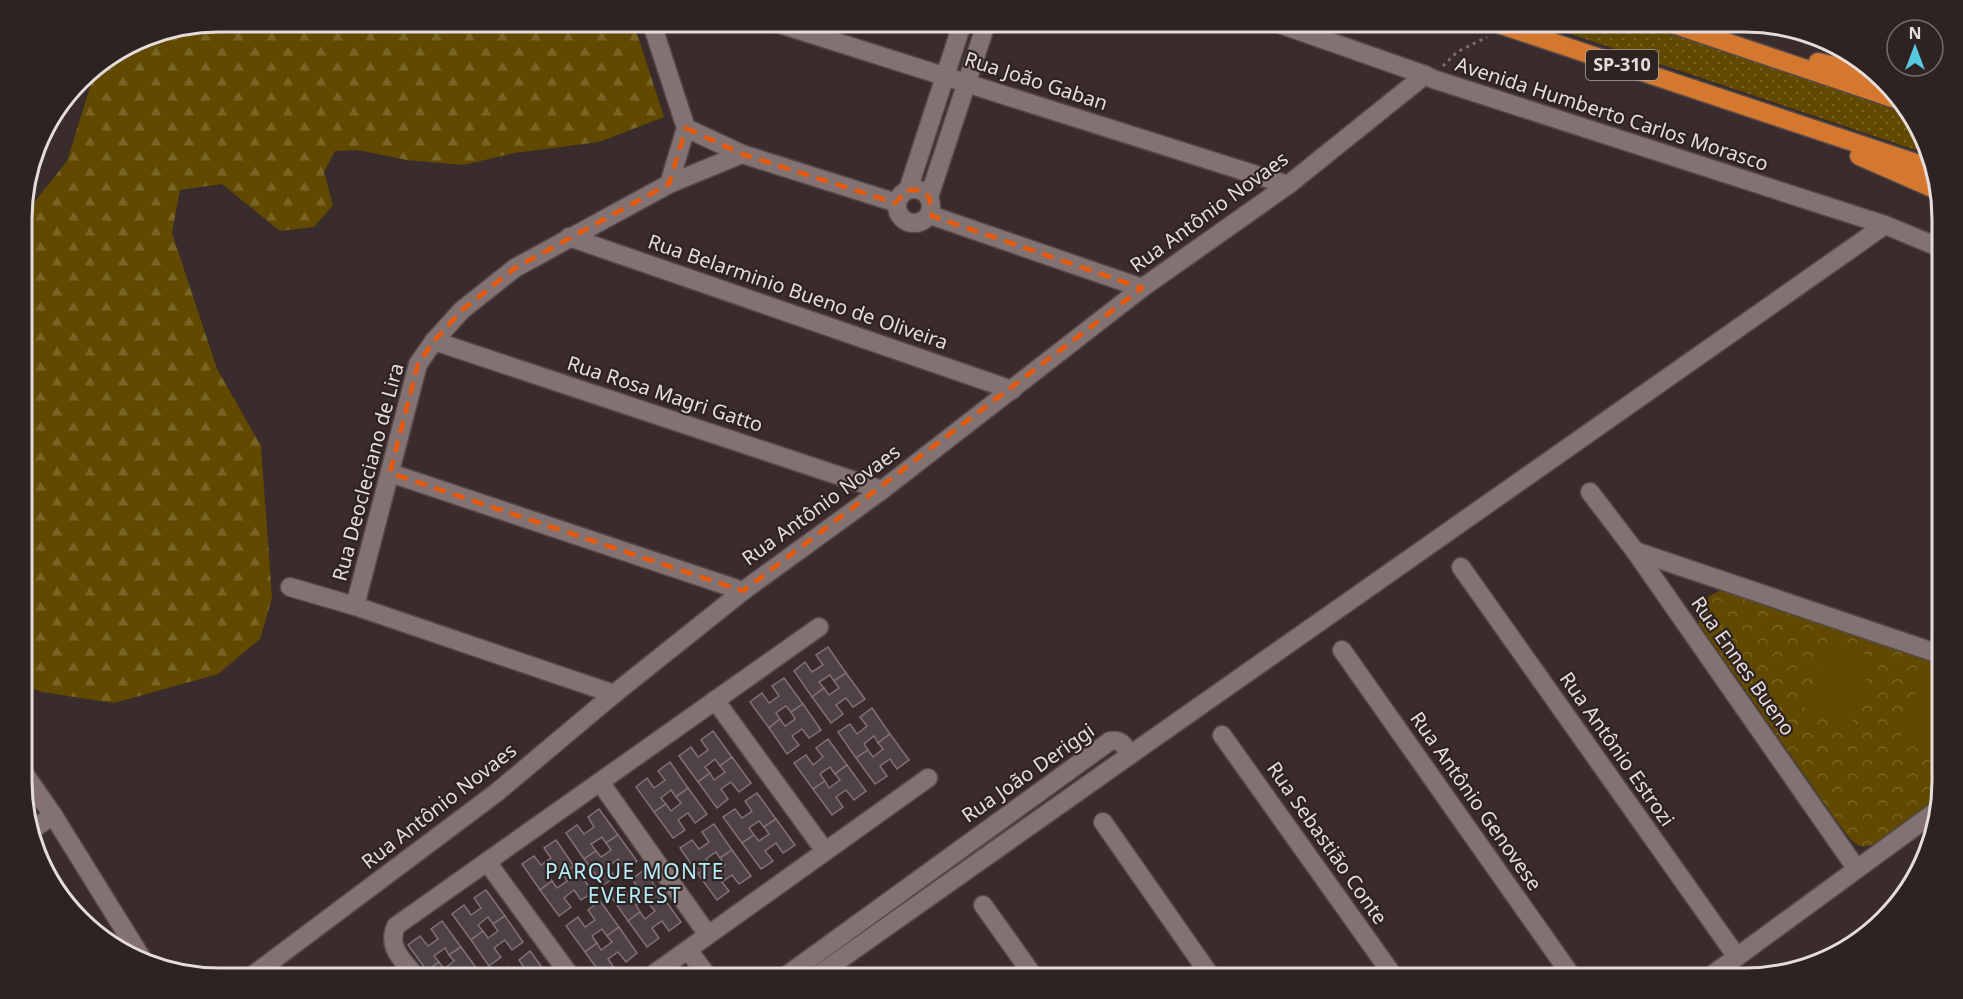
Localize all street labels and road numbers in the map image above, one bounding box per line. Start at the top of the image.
street label: Rua João Gaban [961,45,1111,116]
street label: Avenida Humberto Carlos Morasco [1452,50,1772,177]
road number: SP-310 [1586,50,1658,80]
street label: Rua Antônio Novaes [1124,145,1293,278]
street label: Rua Belarminio Bueno de Oliveira [645,227,952,356]
street label: Rua Rosa Magri Gatto [564,349,767,438]
street label: Rua Deocleciano de Lira [325,360,410,584]
street label: Rua Antônio Novaes [736,438,905,571]
street label: Rua Ennes Bueno [1685,591,1802,741]
street label: Rua Antônio Estrozi [1554,666,1681,831]
street label: Rua Antônio Genovese [1404,706,1548,896]
street label: Rua João Deriggi [956,717,1100,828]
street label: Rua Antônio Novaes [356,737,522,875]
street label: Rua Sebastião Conte [1261,756,1394,930]

